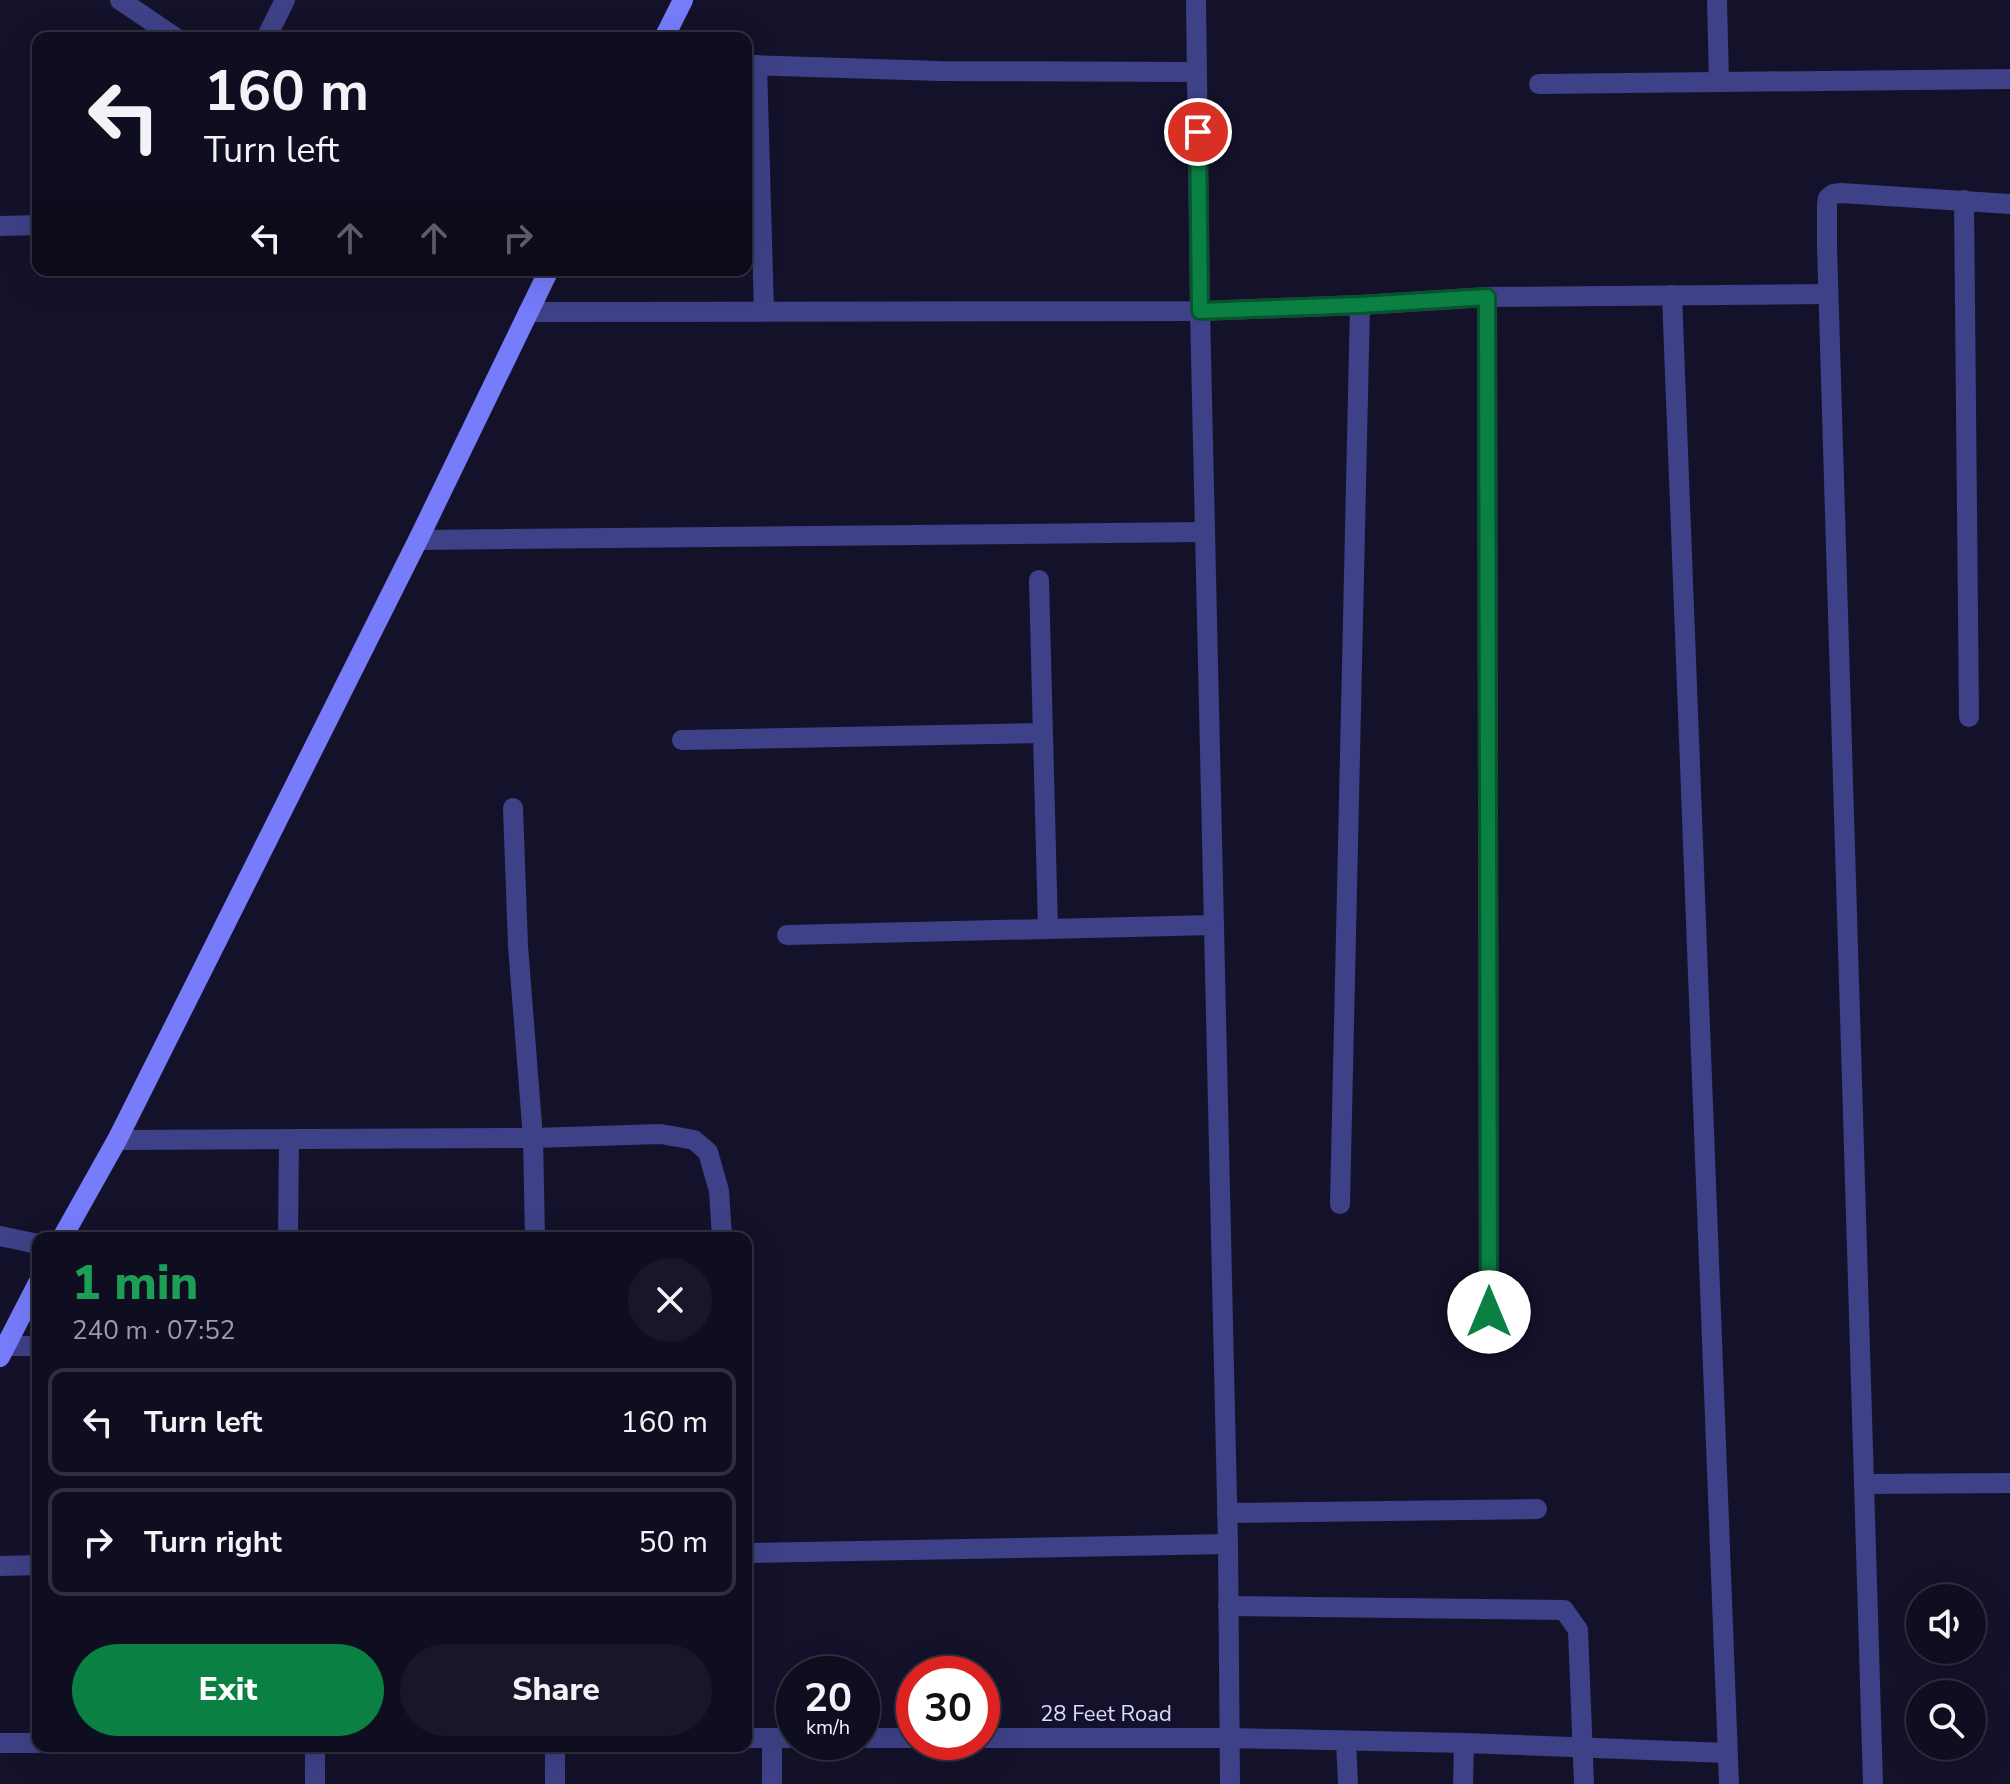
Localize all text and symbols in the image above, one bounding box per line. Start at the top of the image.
text: 160 m [204,53,369,130]
icon: left [72,64,176,168]
pin [1164,98,1232,166]
icon: arrive [1176,110,1220,154]
text: Turn left [204,126,339,175]
icon: left [244,216,288,260]
icon: ahead [328,216,372,260]
icon: ahead [412,216,456,260]
icon: right [496,216,540,260]
text: 1 min [72,1250,198,1316]
button: close [628,1258,712,1342]
position arrow [1447,1270,1531,1354]
text: 240 m · 07:52 [72,1313,235,1348]
icon: left [76,1400,120,1444]
text: Turn left [144,1402,262,1443]
text: 160 m [621,1402,708,1443]
icon: right [76,1520,120,1564]
text: Turn right [144,1522,282,1563]
text: 50 m [639,1522,708,1563]
map controls [1906,1584,1986,1760]
button: sound [1906,1584,1986,1664]
button: Exit [72,1644,384,1736]
button: Share [400,1644,712,1736]
speed limit sign: 30 [896,1656,1000,1760]
text: 20 [804,1671,852,1725]
button: search [1906,1680,1986,1760]
street label: 28 Feet Road [1040,1699,1172,1729]
text: km/h [806,1714,850,1741]

